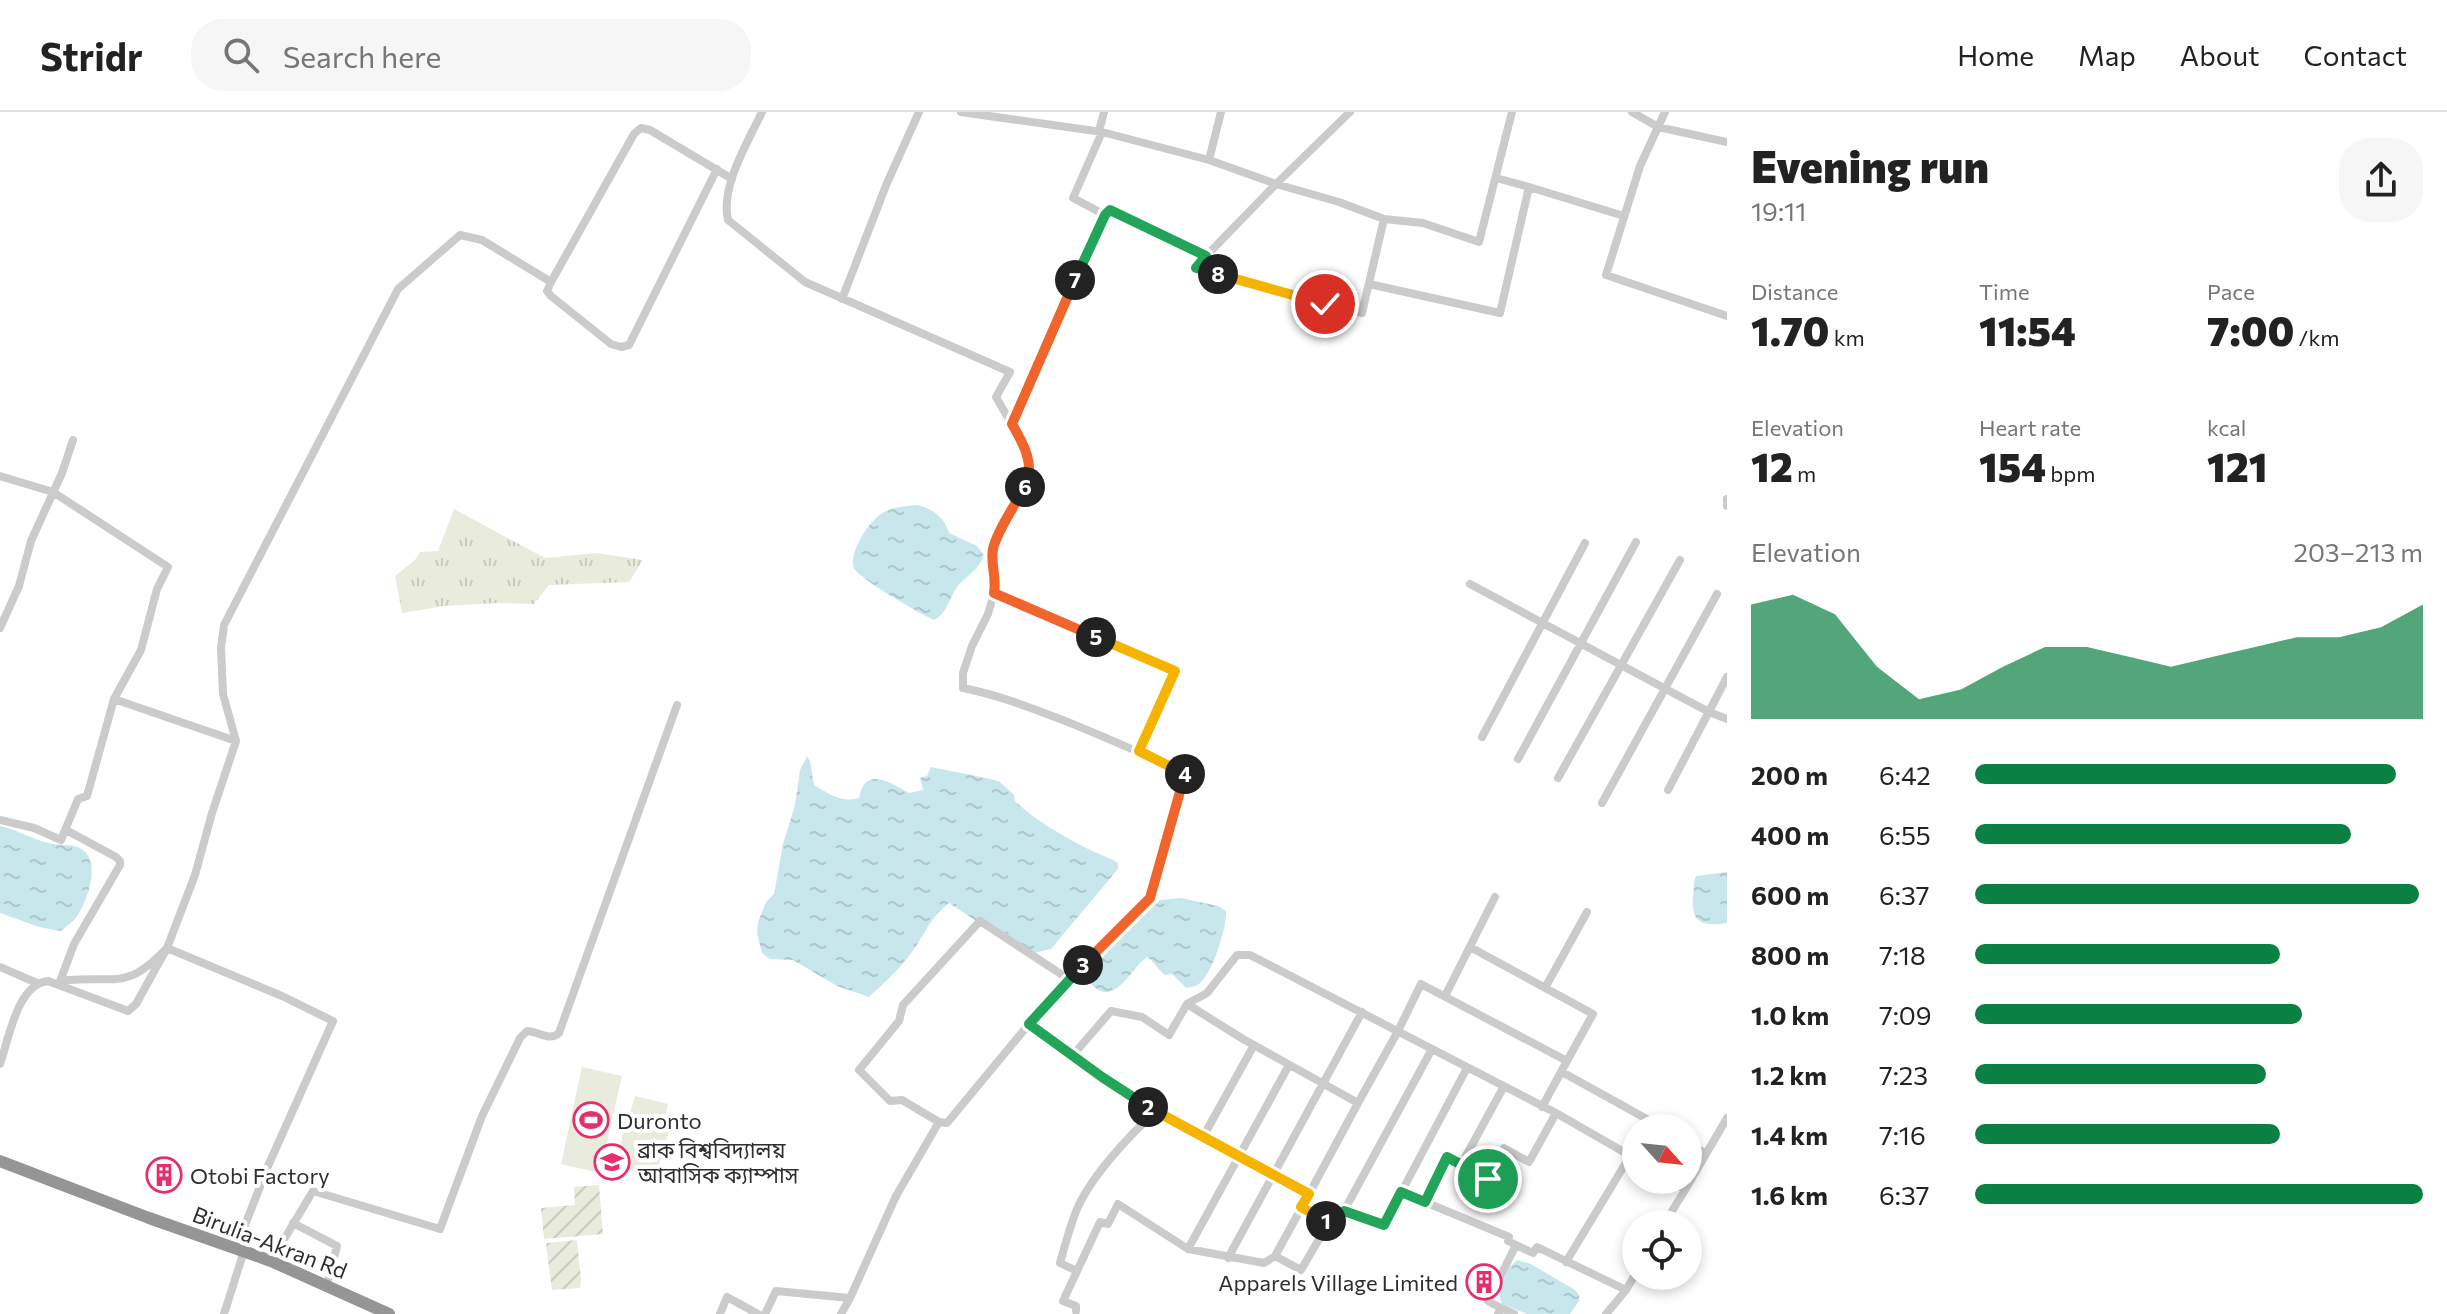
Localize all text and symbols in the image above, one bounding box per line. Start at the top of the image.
search box [191,19,751,91]
text: Stridr [40,32,143,79]
icon: search [219,33,263,77]
text: Search here [283,37,441,74]
text: Home [1957,38,2034,72]
text: Map [2078,38,2136,72]
text: About [2180,38,2260,72]
text: Contact [2304,38,2407,72]
text: Evening run [1751,138,1989,192]
button: share [2339,138,2423,222]
text: 19:11 [1751,195,1806,226]
pin: 8 [1198,254,1238,294]
pin: 7 [1055,260,1095,300]
text: 8 [1211,260,1225,287]
text: 7 [1069,266,1081,293]
pin [1291,270,1359,338]
text: Distance [1751,278,1838,305]
text: Time [1979,278,2030,305]
text: Pace [2207,278,2255,305]
icon: check [1303,282,1347,326]
text: 1.70 [1751,305,1829,354]
text: 11:54 [1979,305,2076,354]
text: 7:00 [2207,305,2294,354]
text: km [1829,324,1865,351]
text: /km [2294,324,2340,351]
text: Elevation [1751,414,1844,441]
text: Heart rate [1979,414,2081,441]
text: kcal [2207,414,2246,441]
text: 12 [1751,441,1793,490]
text: 154 [1979,441,2046,490]
text: 121 [2207,441,2267,490]
text: m [1793,460,1816,487]
text: bpm [2046,460,2095,487]
pin: 6 [1005,467,1045,507]
text: 6 [1018,473,1032,500]
text: Elevation [1751,536,1861,567]
text: 203–213 m [2294,536,2423,567]
pin: 5 [1076,617,1116,657]
text: 5 [1090,623,1102,650]
pin: 4 [1165,754,1205,794]
text: 200 m [1751,759,1828,790]
text: 6:42 [1879,759,1931,790]
text: 4 [1178,760,1192,787]
text: 400 m [1751,819,1829,850]
text: 6:55 [1879,819,1931,850]
text: 600 m [1751,879,1829,910]
text: 6:37 [1879,879,1929,910]
text: 800 m [1751,939,1829,970]
text: 7:18 [1879,939,1926,970]
pin: 3 [1063,945,1103,985]
text: 3 [1077,951,1089,978]
text: 1.0 km [1751,999,1829,1030]
text: 7:09 [1879,999,1932,1030]
text: 1.2 km [1751,1059,1827,1090]
text: 7:23 [1879,1059,1928,1090]
pin: 2 [1128,1087,1168,1127]
text: 2 [1142,1093,1154,1120]
sports icon: Duronto [572,1101,610,1139]
place label: Duronto [617,1107,702,1134]
north arrow [1622,1114,1702,1194]
map controls [1622,1114,1702,1290]
text: 1.4 km [1751,1119,1828,1150]
text: 7:16 [1879,1119,1926,1150]
place label: ব্রাক বিশ্ববিদ্যালয় আবাসিক ক্যাম্পাস [637,1136,799,1188]
school or university icon: ব্রাক বিশ্ববিদ্যালয় আবাসিক ক্যাম্পাস [593,1143,631,1181]
pin [1454,1145,1522,1213]
building icon: Otobi Factory [145,1156,183,1194]
icon: arrive [1466,1157,1510,1201]
place label: Otobi Factory [190,1162,330,1189]
text: 1.6 km [1751,1179,1828,1210]
text: 6:37 [1879,1179,1929,1210]
street label: Birulia-Akran Rd [189,1200,351,1284]
pin: 1 [1306,1201,1346,1241]
text: 1 [1321,1207,1331,1234]
button: locate [1622,1210,1702,1290]
building icon: Apparels Village Limited [1465,1263,1503,1301]
place label: Apparels Village Limited [1218,1269,1458,1296]

